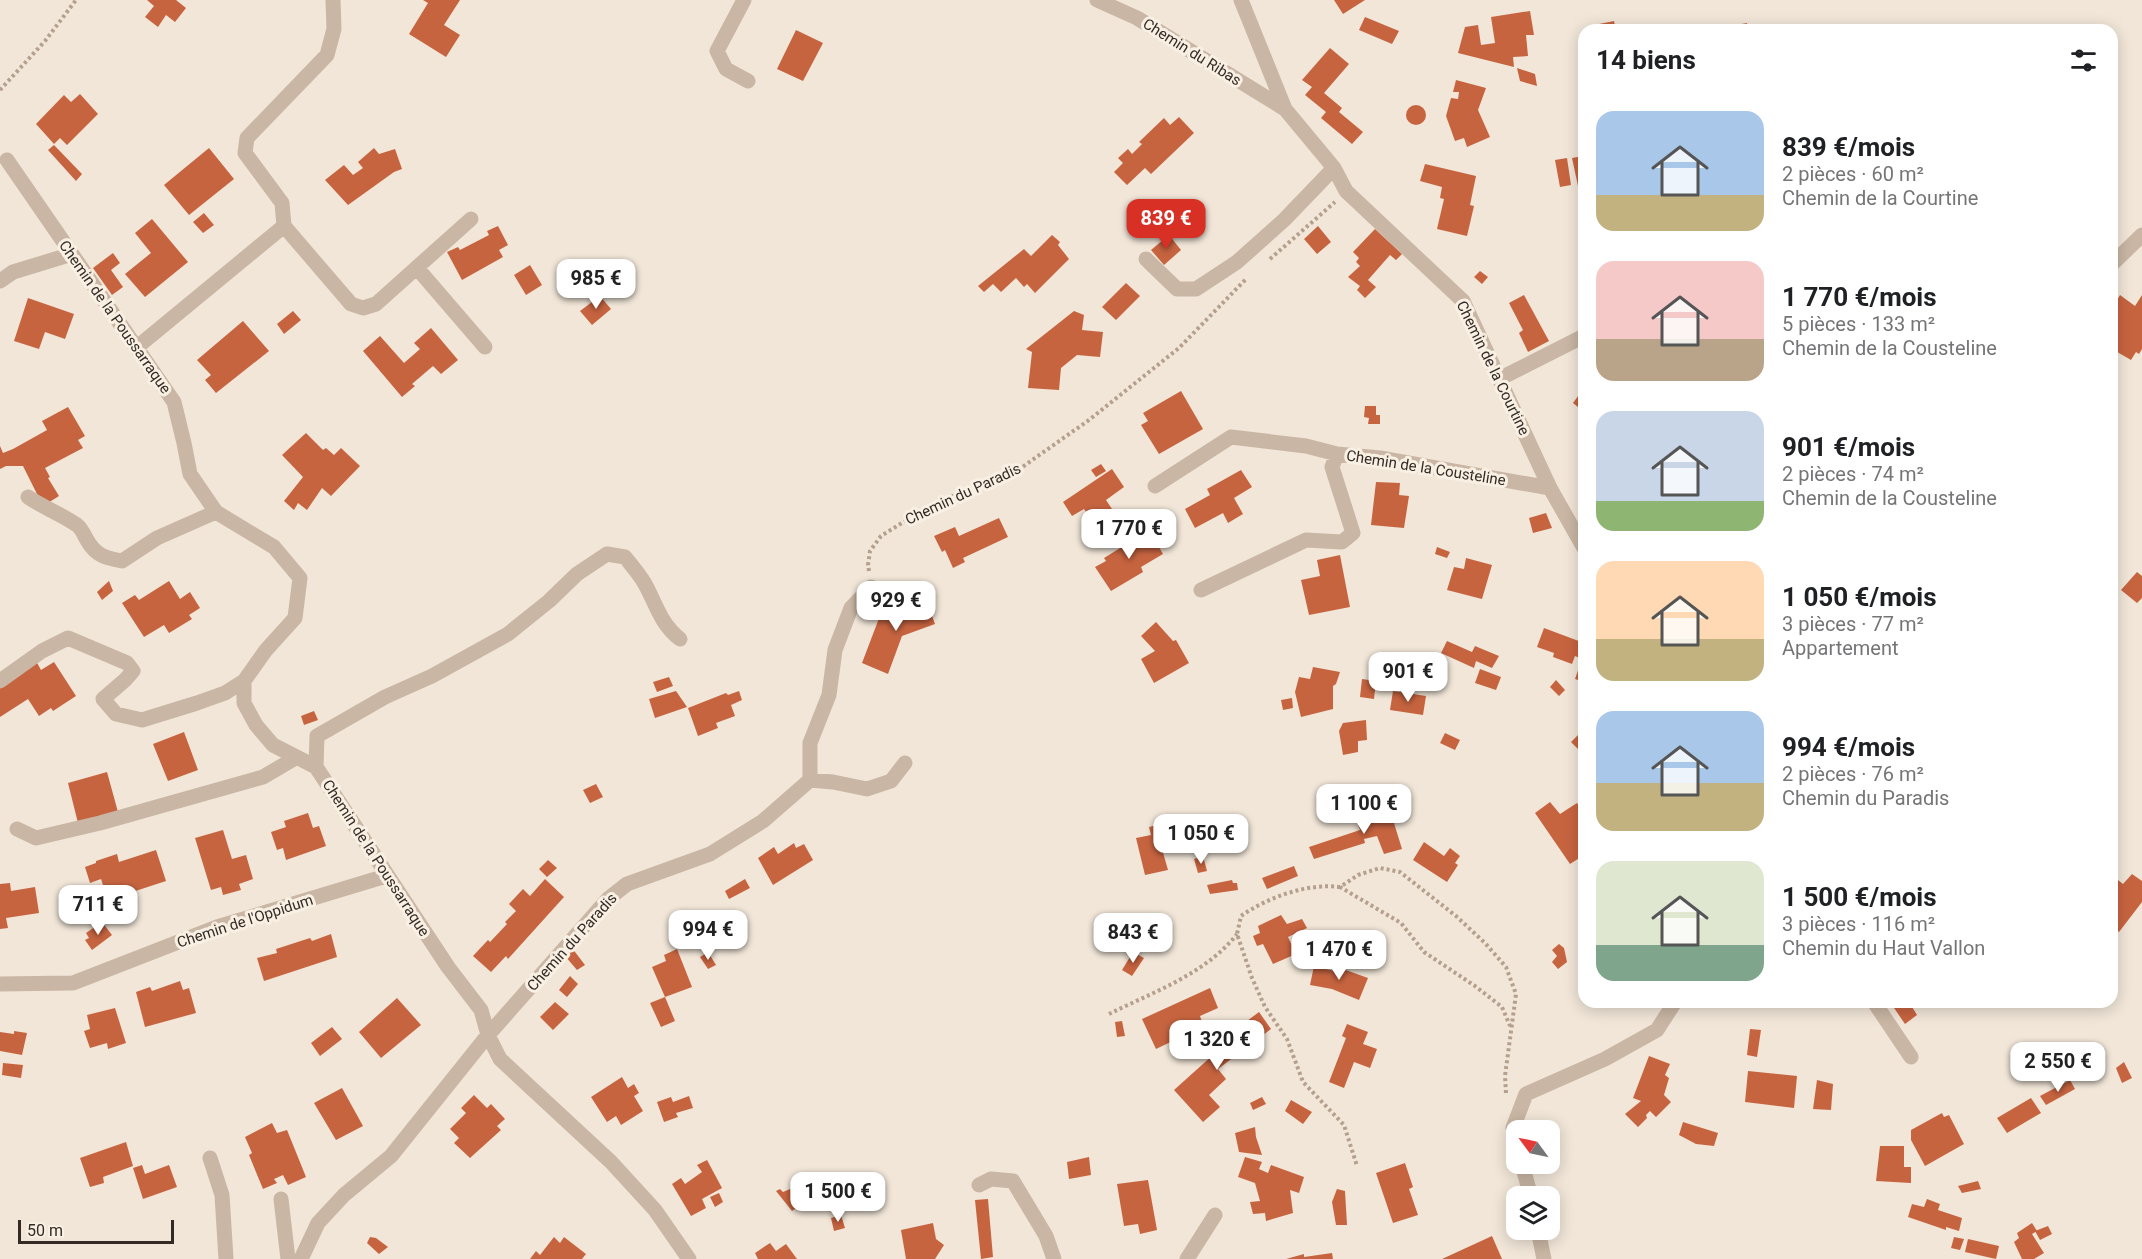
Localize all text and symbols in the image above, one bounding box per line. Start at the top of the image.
street label: Chemin du Ribas [1140,15,1244,89]
icon: filters [2067,44,2100,77]
text: 14 biens [1596,45,1696,75]
text: 839 €/mois [1782,132,1915,162]
icon: home [1644,135,1716,207]
text: 2 pièces · 60 m² [1782,162,1924,186]
text: Chemin de la Courtine [1782,186,1978,210]
pin: 839 € [1124,199,1208,250]
text: 839 € [1141,206,1191,230]
street label: Chemin de la Poussarraque [55,237,175,397]
pin: 985 € [554,259,638,310]
text: 985 € [571,266,621,290]
text: 1 770 €/mois [1782,282,1937,312]
icon: home [1644,285,1716,357]
street label: Chemin de la Courtine [1453,298,1533,438]
text: 5 pièces · 133 m² [1782,312,1935,336]
text: Chemin de la Cousteline [1782,336,1997,360]
text: 901 €/mois [1782,432,1915,462]
icon: home [1644,435,1716,507]
street label: Chemin de la Cousteline [1345,447,1507,490]
street label: Chemin du Paradis [902,459,1024,529]
text: 2 pièces · 74 m² [1782,462,1924,486]
text: Chemin de la Cousteline [1782,486,1997,510]
pin: 1 770 € [1074,509,1184,560]
text: 1 770 € [1095,516,1163,540]
pin: 929 € [854,581,938,632]
text: 1 050 €/mois [1782,582,1937,612]
icon: home [1644,585,1716,657]
text: 929 € [871,588,921,612]
text: 3 pièces · 77 m² [1782,612,1924,636]
text: Appartement [1782,636,1899,660]
pin: 901 € [1366,652,1450,703]
text: 901 € [1383,659,1433,683]
text: 994 €/mois [1782,732,1915,762]
icon: home [1644,735,1716,807]
text: 2 pièces · 76 m² [1782,762,1924,786]
street label: Chemin de la Poussarraque [319,776,433,940]
pin: 1 100 € [1309,784,1419,835]
text: Chemin du Paradis [1782,786,1949,810]
text: 1 100 € [1330,791,1398,815]
pin: 1 050 € [1146,814,1256,865]
text: 1 050 € [1167,821,1235,845]
text: 1 500 €/mois [1782,882,1937,912]
pin: 711 € [56,885,140,936]
icon: home [1644,885,1716,957]
street label: Chemin du Paradis [523,889,621,995]
street label: Chemin de l'Oppidum [175,891,315,951]
text: 711 € [73,892,123,916]
pin: 994 € [666,910,750,961]
text: 3 pièces · 116 m² [1782,912,1935,936]
pin: 843 € [1091,913,1175,964]
text: 994 € [683,917,733,941]
text: 843 € [1108,920,1158,944]
pin: 1 470 € [1284,930,1394,981]
text: Chemin du Haut Vallon [1782,936,1985,960]
text: 1 470 € [1305,937,1373,961]
pin: 1 320 € [1162,1020,1272,1071]
text: 1 320 € [1183,1027,1251,1051]
pin: 2 550 € [2003,1042,2113,1093]
text: 2 550 € [2024,1049,2092,1073]
north arrow [1506,1120,1560,1174]
map controls [1506,1120,1560,1240]
pin: 1 500 € [783,1172,893,1223]
text: 1 500 € [804,1179,872,1203]
button: layers [1506,1186,1560,1240]
scale bar [18,1217,174,1244]
text: 50 m [27,1221,63,1240]

